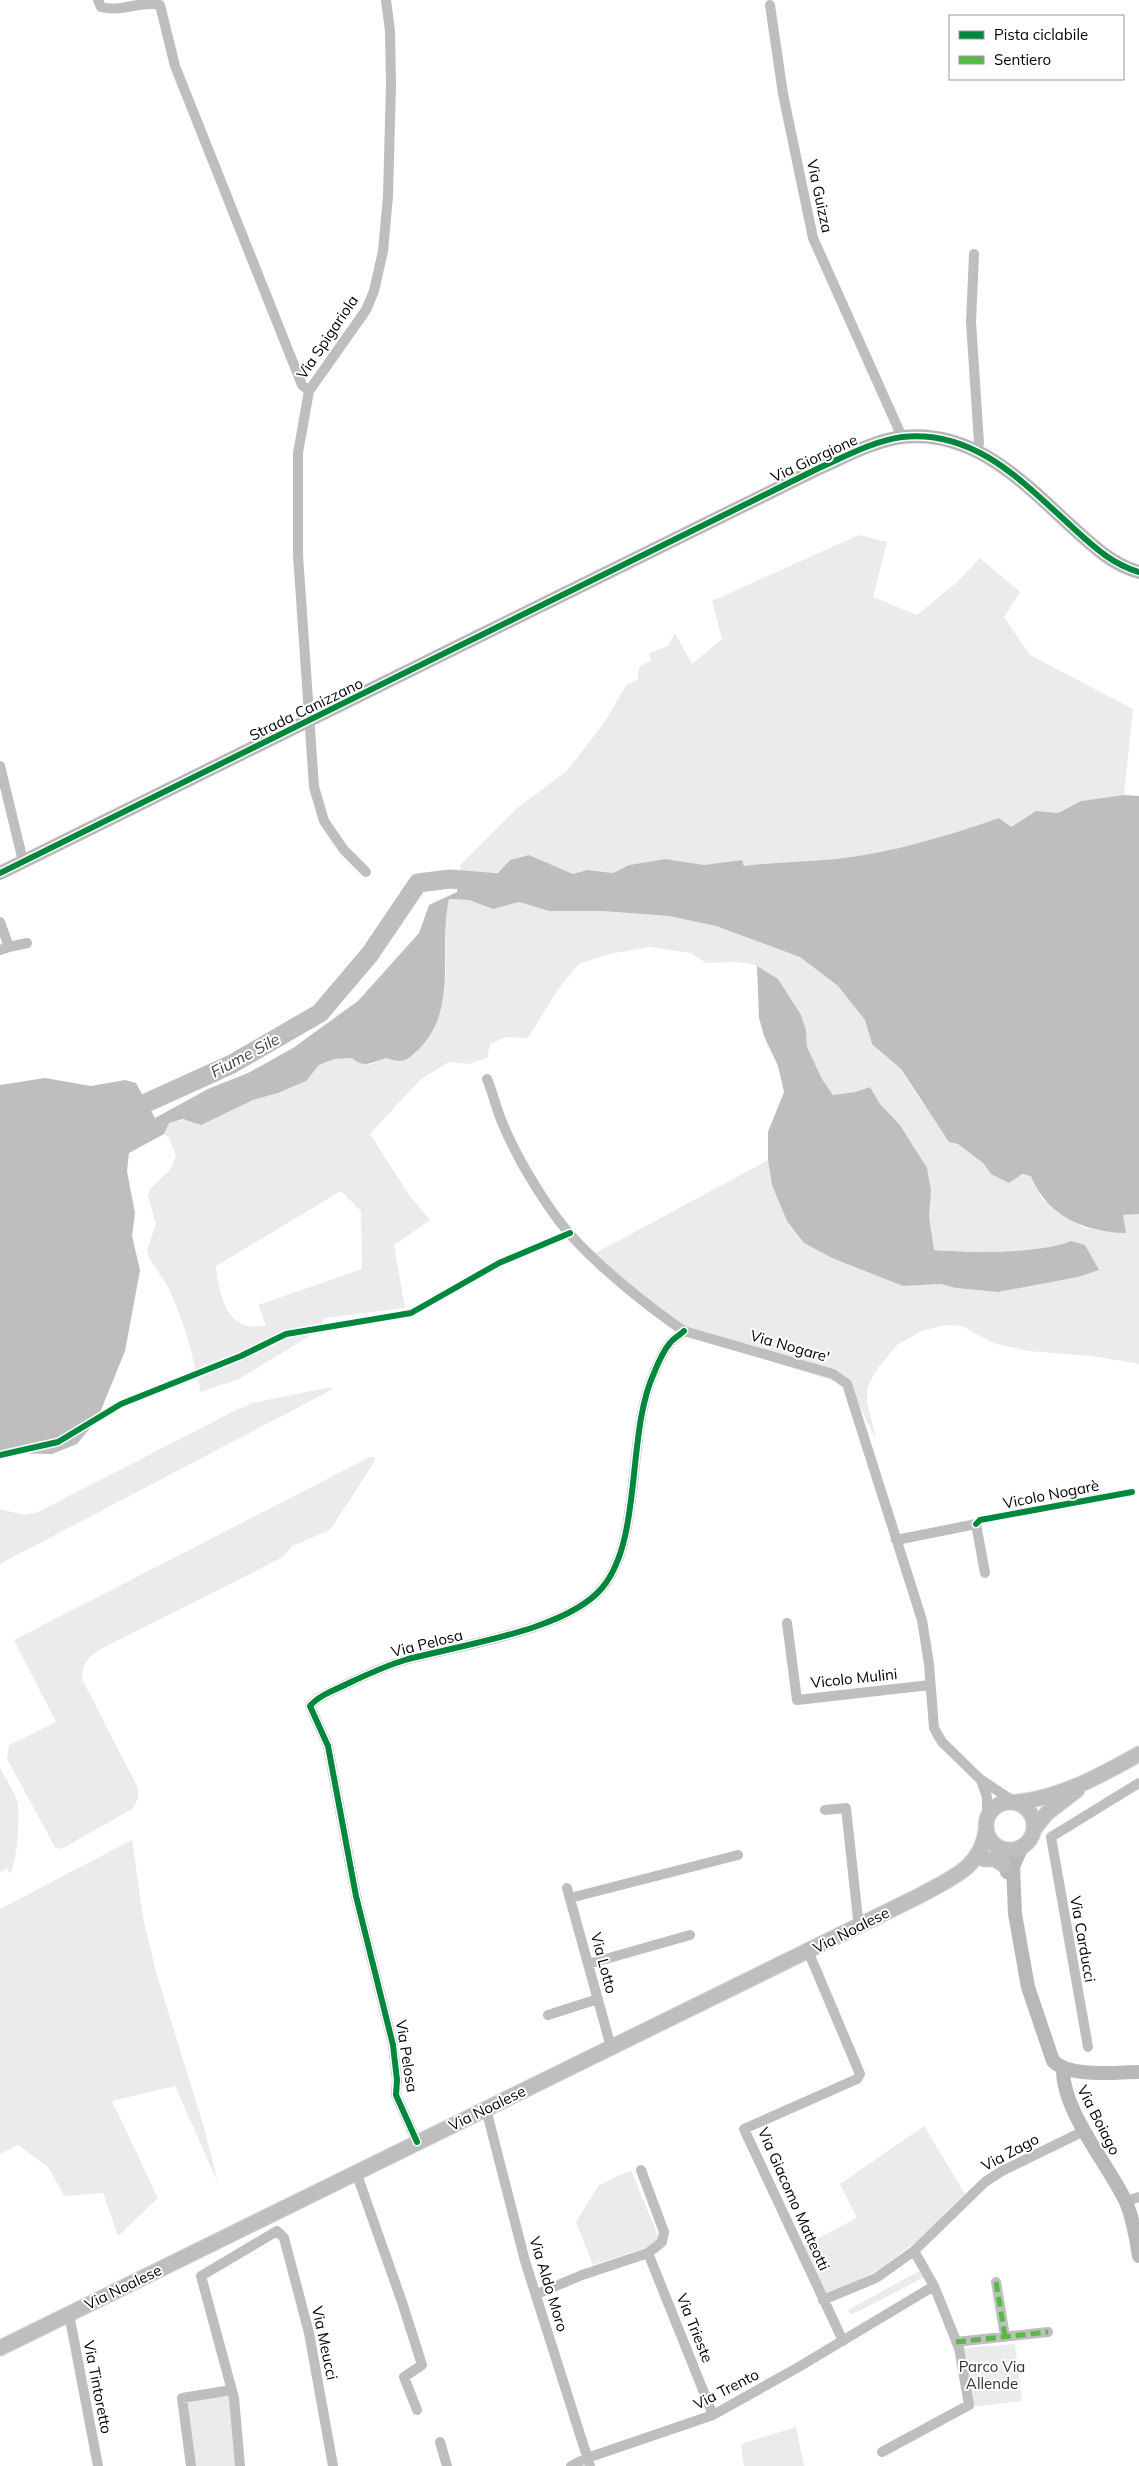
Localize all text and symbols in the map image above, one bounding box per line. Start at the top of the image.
legend [949,15,1124,80]
text: Pista ciclabile [994,25,1088,44]
text: Sentiero [994,50,1051,69]
street label: Via Guizza [803,158,837,234]
street label: Via Spigariola [292,291,362,383]
street label: Via Giorgione [768,430,860,486]
street label: Strada Canizzano [246,673,366,745]
water label: Fiume Sile [207,1028,283,1081]
street label: Via Nogare' [748,1326,832,1366]
street label: Vicolo Nogarè [1001,1475,1101,1513]
street label: Via Pelosa [389,1625,465,1661]
street label: Vicolo Mulini [810,1664,898,1692]
street label: Via Carducci [1066,1894,1100,1984]
street label: Via Noalese [810,1903,892,1957]
street label: Via Lotto [587,1930,621,1996]
street label: Via Pelosa [392,2018,422,2094]
street label: Via Noalese [446,2081,528,2135]
street label: Via Boiago [1073,2082,1125,2158]
street label: Via Giacomo Matteotti [754,2125,834,2273]
street label: Via Zago [978,2129,1042,2175]
street label: Via Aldo Moro [526,2234,572,2334]
street label: Via Noalese [82,2260,164,2314]
street label: Via Trieste [673,2291,717,2365]
street label: Via Meucci [308,2304,342,2382]
street label: Via Tintoretto [80,2339,116,2435]
park label: Parco Via Allende [959,2357,1025,2393]
street label: Via Trento [690,2364,762,2414]

